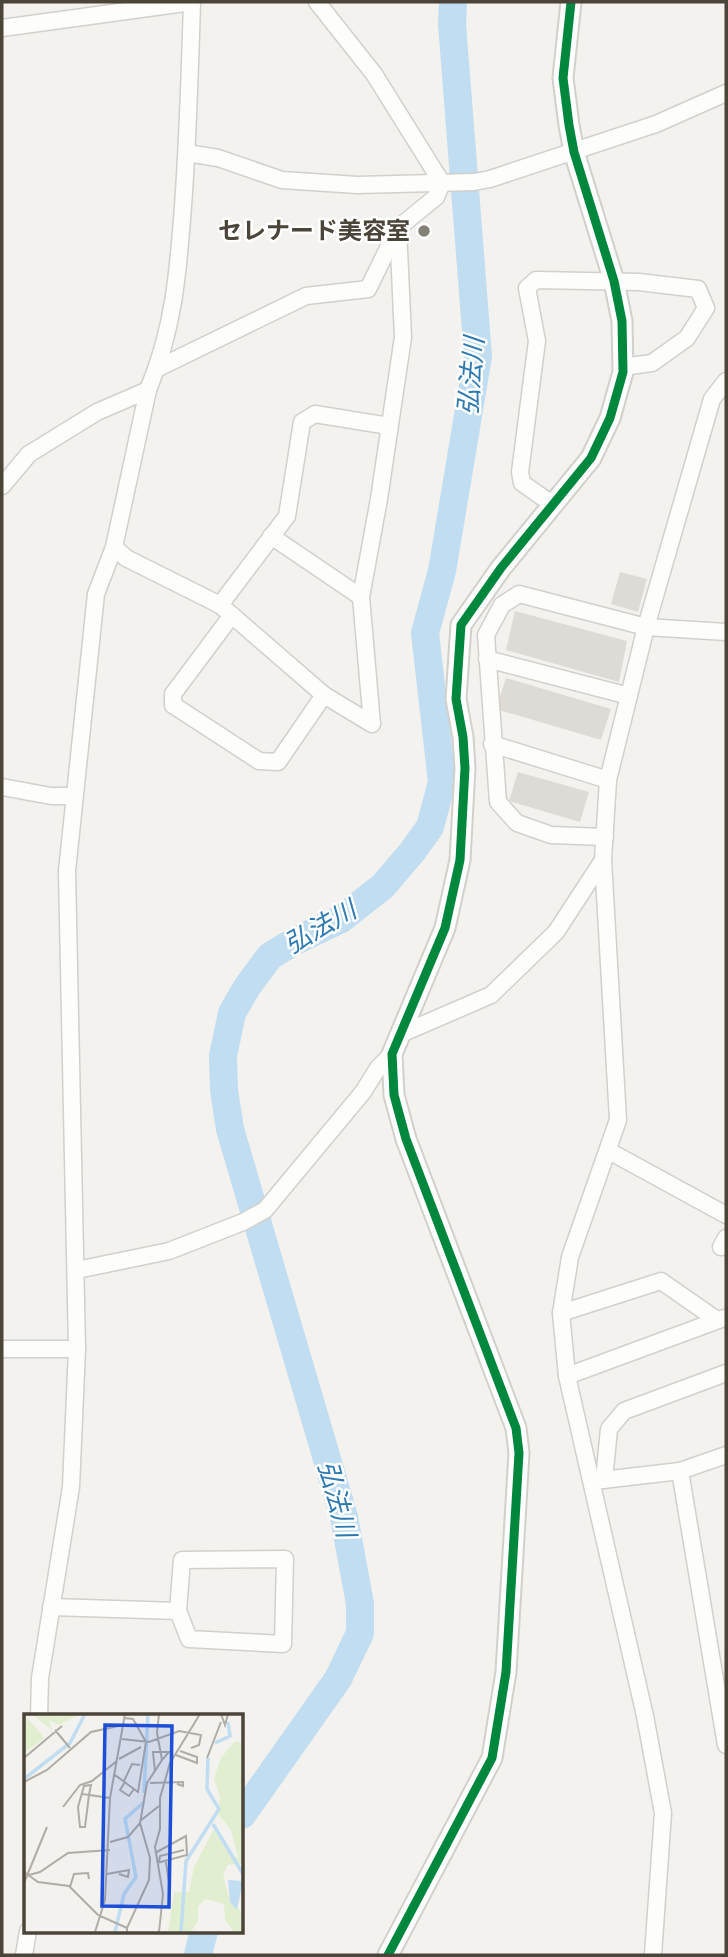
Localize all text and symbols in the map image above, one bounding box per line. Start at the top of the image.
place label: セレナード美容室 [218,217,410,244]
marker: セレナード美容室 [416,223,432,239]
water label: 弘法川 [453,333,490,416]
water label: 弘法川 [279,893,364,959]
water label: 弘法川 [312,1457,362,1543]
inset map [24,1714,243,1932]

